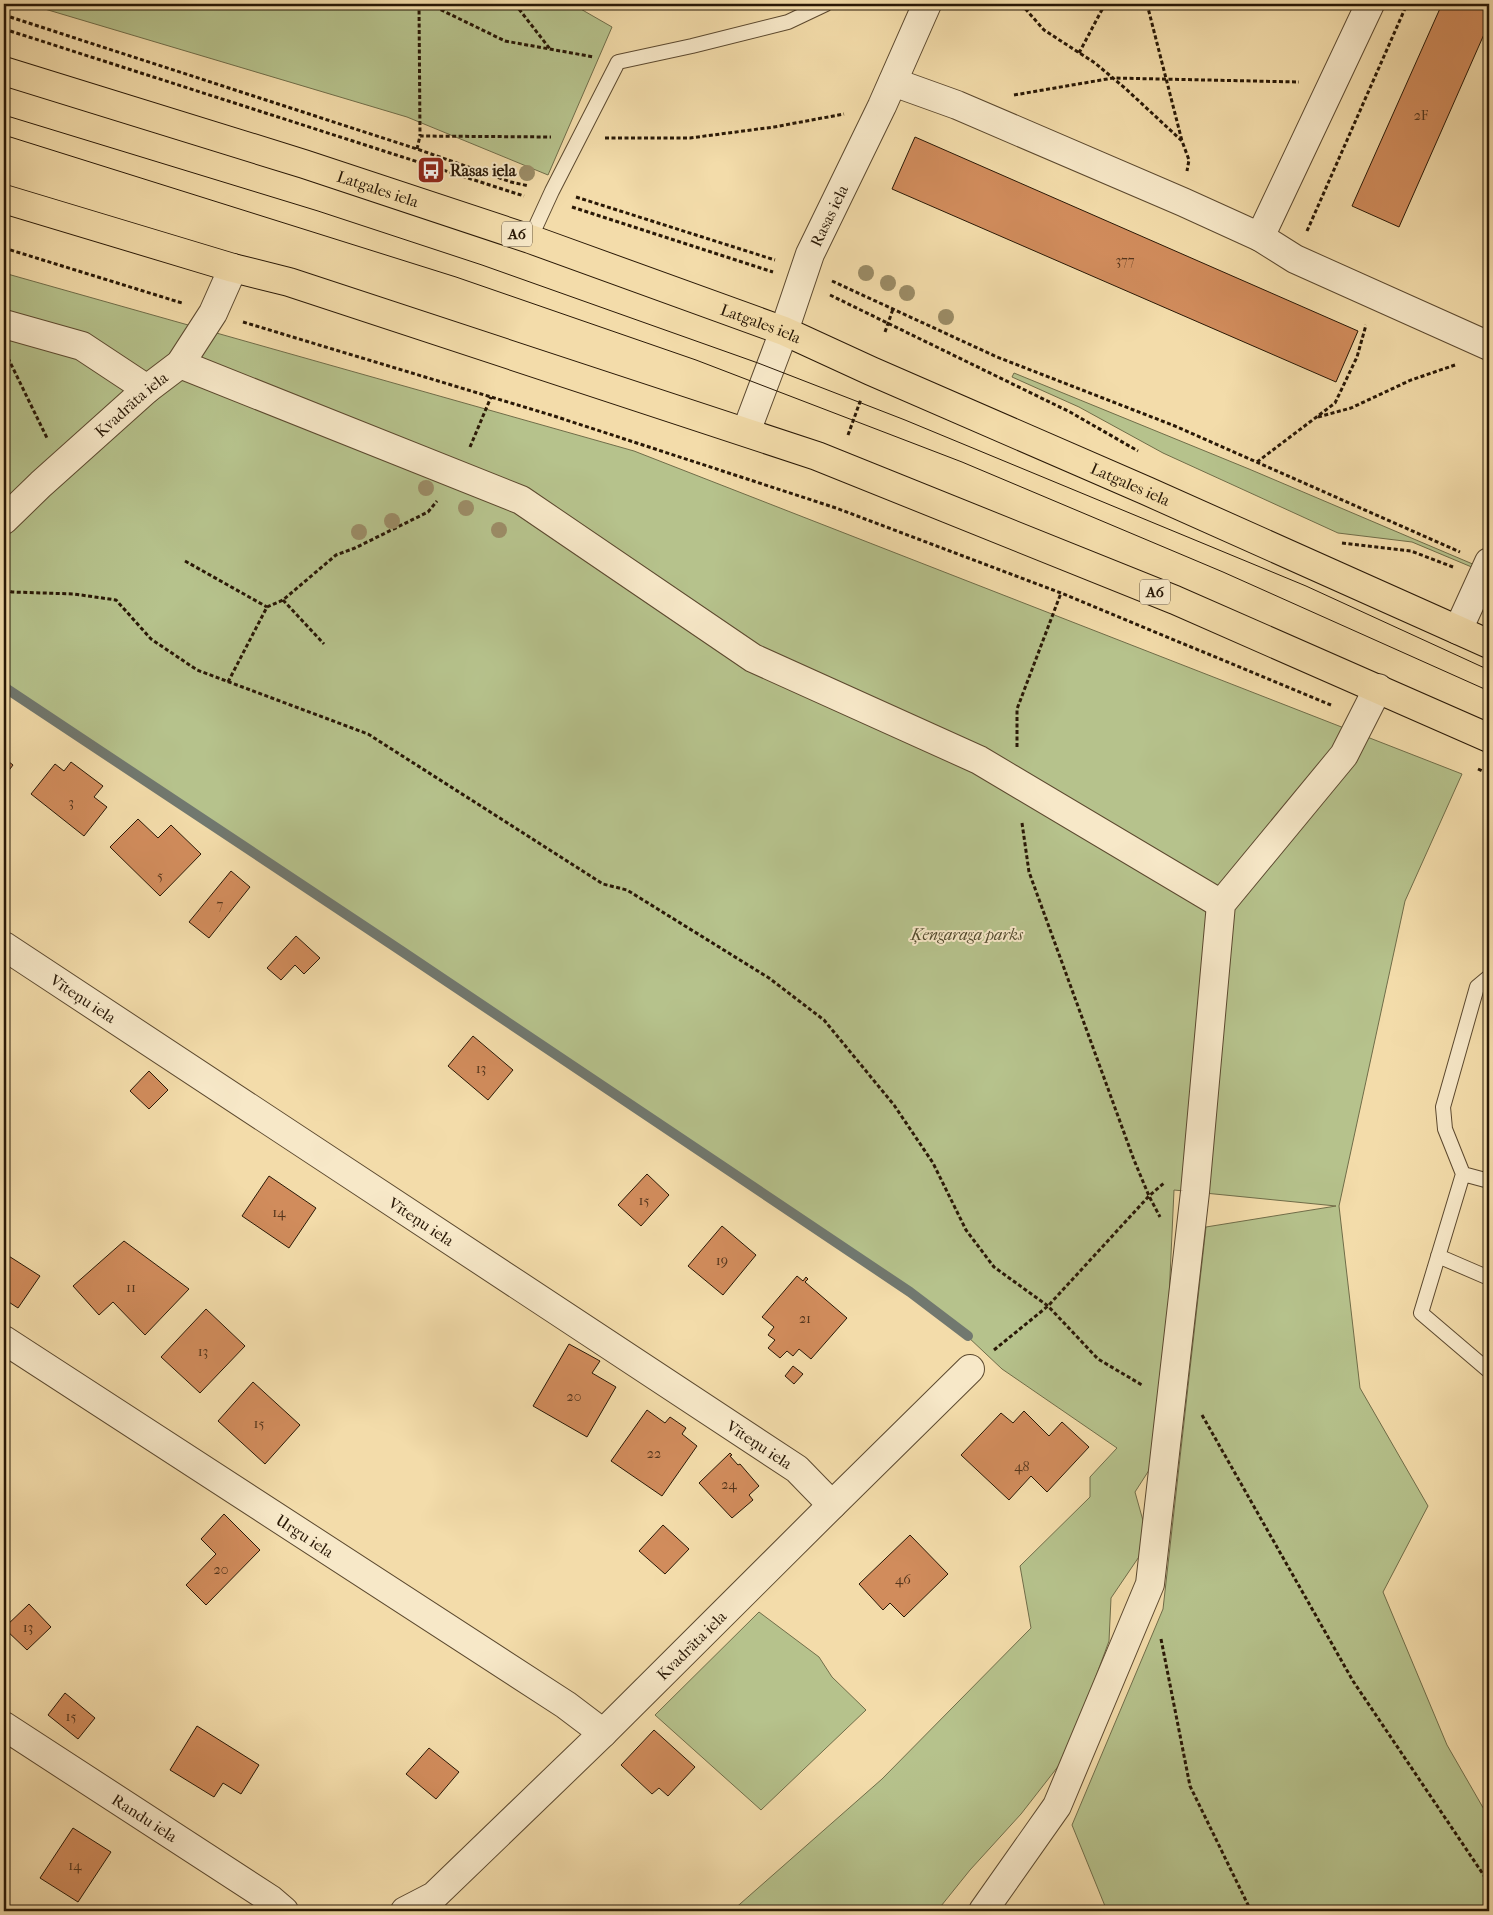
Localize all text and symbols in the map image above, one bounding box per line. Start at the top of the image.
house number: 2F [1414,107,1429,124]
bus stop icon: Rasas iela [416,155,446,185]
place label: Rasas iela [450,161,517,180]
street label: Latgales iela [335,166,422,211]
street label: Rasas iela [806,181,852,249]
road number: A6 [502,222,532,246]
house number: 377 [1115,252,1135,269]
street label: Latgales iela [718,299,805,347]
street label: Kvadrāta iela [91,367,172,441]
street label: Latgales iela [1088,458,1174,510]
road number: A6 [1140,580,1170,604]
house number: 3 [68,794,74,811]
house number: 5 [157,867,163,884]
house number: 7 [217,896,224,913]
park label: Ķengaraga parks [910,925,1024,944]
street label: Vīteņu iela [46,969,120,1027]
house number: 13 [476,1060,486,1077]
street label: Vīteņu iela [384,1192,458,1250]
house number: 15 [639,1192,650,1209]
house number: 14 [272,1204,286,1221]
house number: 19 [716,1252,728,1269]
house number: 11 [126,1279,136,1296]
house number: 21 [799,1310,811,1327]
house number: 13 [198,1343,208,1360]
house number: 20 [567,1388,581,1405]
house number: 15 [254,1415,265,1432]
street label: Vīteņu iela [722,1415,796,1473]
house number: 22 [647,1445,661,1462]
house number: 48 [1014,1458,1030,1475]
house number: 24 [721,1476,737,1493]
street label: Urgu iela [273,1510,338,1561]
house number: 20 [214,1561,228,1578]
house number: 46 [895,1571,911,1588]
street label: Kvadrāta iela [653,1606,730,1684]
house number: 13 [23,1619,33,1636]
house number: 15 [66,1708,77,1725]
street label: Randu iela [109,1789,182,1846]
house number: 14 [68,1857,82,1874]

